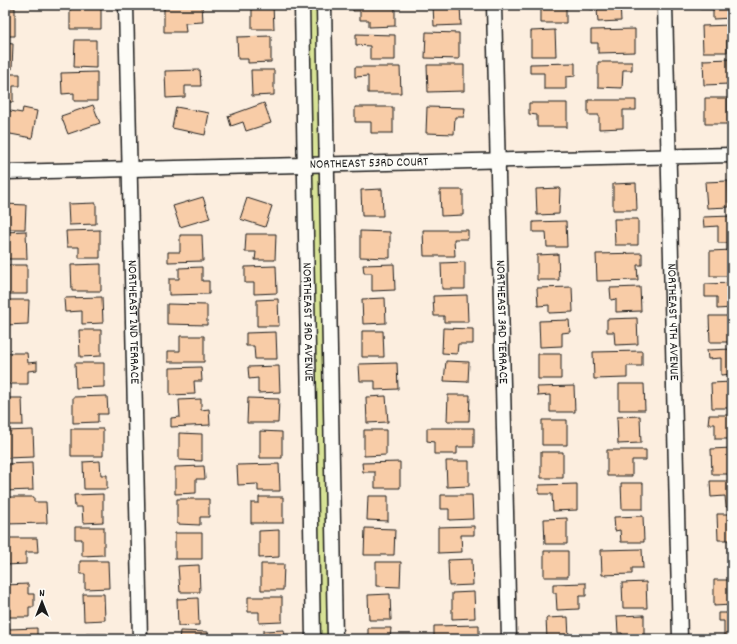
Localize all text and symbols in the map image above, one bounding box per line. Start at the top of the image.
street label: NORTHEAST 53RD COURT [309,153,428,174]
street label: NORTHEAST 2ND TERRACE [122,260,144,384]
street label: NORTHEAST 3RD TERRACE [491,260,512,384]
street label: NORTHEAST 3RD AVENUE [297,262,318,382]
street label: NORTHEAST 4TH AVENUE [662,263,683,381]
north arrow [22,582,62,622]
text: N [39,586,45,602]

